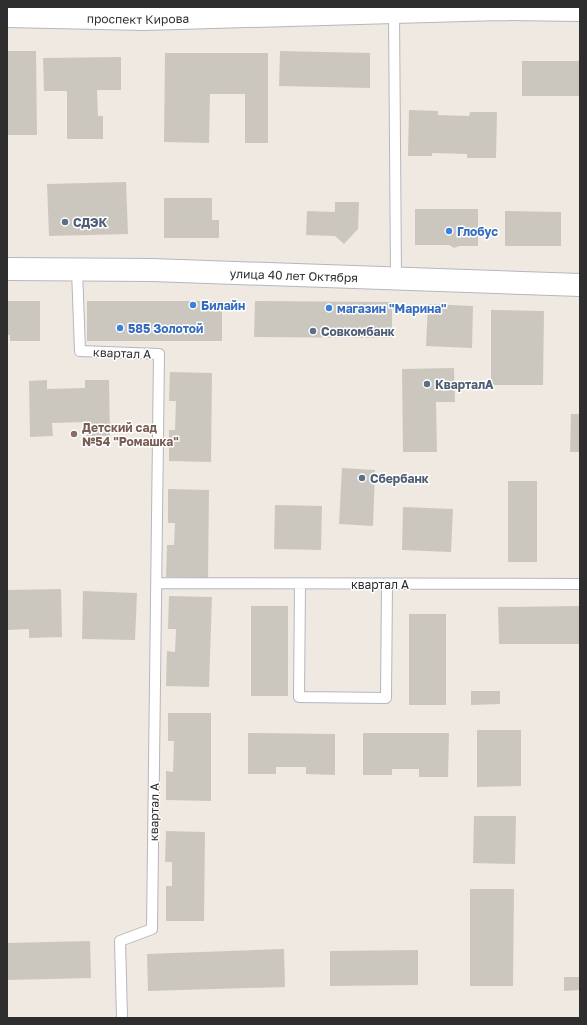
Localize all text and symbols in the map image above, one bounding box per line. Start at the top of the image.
street label: проспект Кирова [87,10,189,27]
place label: СДЭК [73,215,108,230]
marker: СДЭК [60,217,70,227]
place label: Глобус [457,224,498,239]
marker: Глобус [444,226,454,236]
street label: улица 40 лет Октября [229,265,358,285]
place label: Билайн [201,298,245,313]
marker: Билайн [188,300,198,310]
place label: магазин "Марина" [337,301,447,316]
marker: магазин "Марина" [324,303,334,313]
place label: 585 Золотой [128,321,203,336]
marker: 585 Золотой [115,323,125,333]
place label: Совкомбанк [321,324,395,339]
marker: Совкомбанк [308,326,318,336]
street label: квартал А [93,344,151,362]
place label: КварталА [435,377,494,392]
marker: КварталА [422,379,432,389]
place label: Детский сад №54 "Ромашка" [82,420,179,449]
marker: Детский сад №54 "Ромашка" [69,429,79,439]
place label: Сбербанк [370,471,429,486]
marker: Сбербанк [357,473,367,483]
street label: квартал А [351,577,409,592]
street label: квартал А [146,783,162,841]

